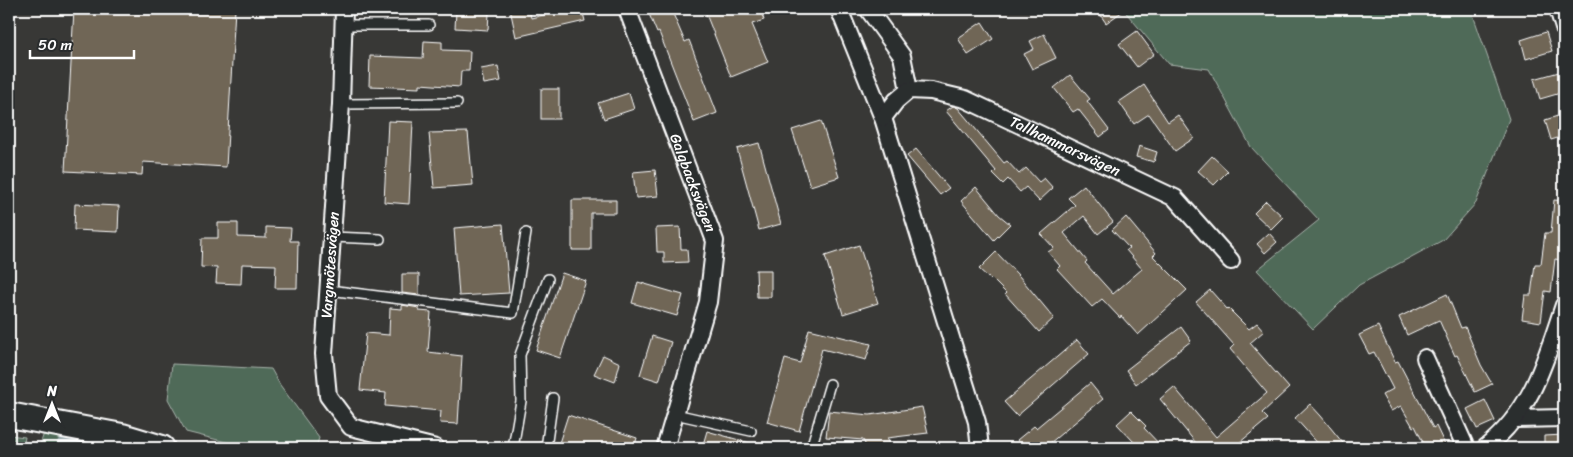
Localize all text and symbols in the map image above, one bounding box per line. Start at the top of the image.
scale bar [30,28,134,60]
text: 50 m [38,32,73,58]
street label: Tallhammarsvägen [1005,109,1125,184]
street label: Galgbacksvägen [662,130,724,236]
street label: Vargmötesvägen [313,211,347,319]
text: N [46,379,57,404]
north arrow [28,380,78,430]

